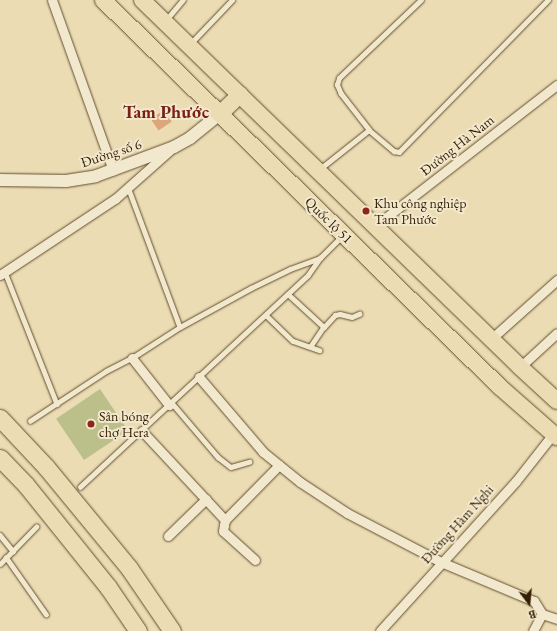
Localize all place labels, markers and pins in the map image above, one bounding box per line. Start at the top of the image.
place label: Khu công nghiệp Tam Phước [374,195,466,228]
marker: Khu công nghiệp Tam Phước [361,206,371,216]
place label: Sân bóng chợ Hera [99,408,149,440]
marker: Sân bóng chợ Hera [86,419,96,429]

